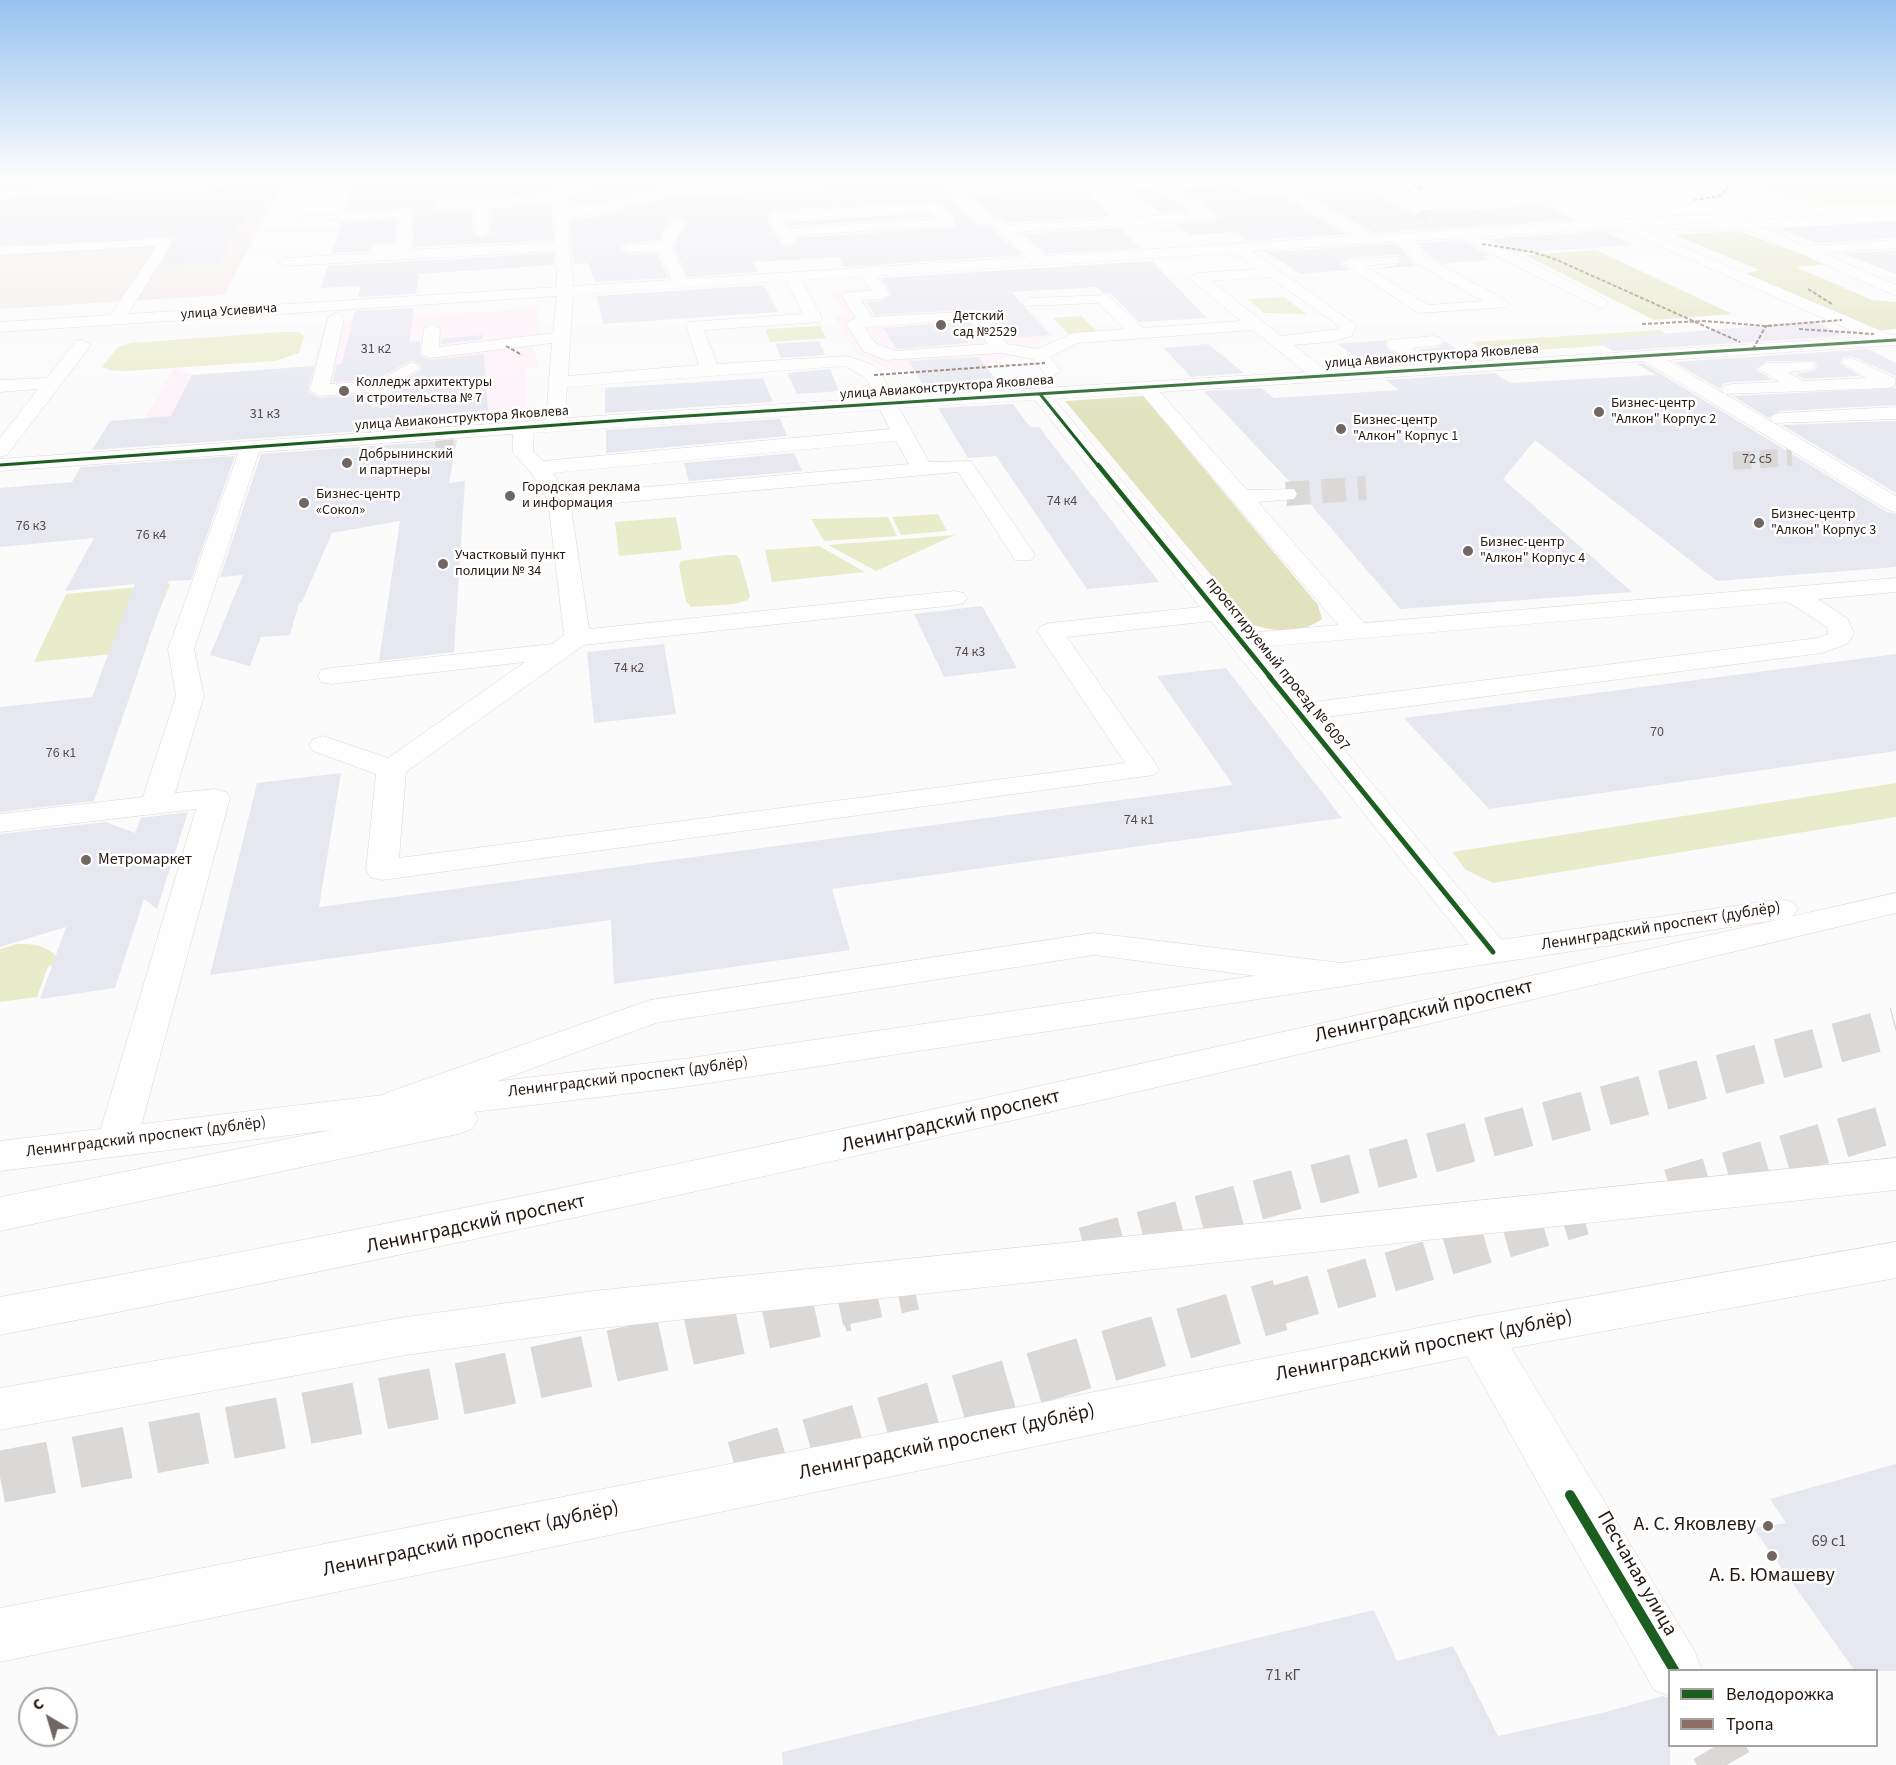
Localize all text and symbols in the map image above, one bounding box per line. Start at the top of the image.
street label: улица Усиевича [180,300,278,324]
place label: Детский сад №2529 [953,309,1017,342]
marker: Детский сад №2529 [934,318,948,332]
street label: улица Авиаконструктора Яковлева [1325,341,1539,373]
house number: 31 к2 [361,342,391,358]
street label: улица Авиаконструктора Яковлева [840,372,1054,404]
place label: Колледж архитектуры и строительства № 7 [356,375,492,408]
marker: Колледж архитектуры и строительства № 7 [337,384,351,398]
place label: Бизнес-центр "Алкон" Корпус 2 [1611,396,1716,428]
street label: улица Авиаконструктора Яковлева [355,403,569,435]
marker: Бизнес-центр "Алкон" Корпус 2 [1592,405,1606,419]
house number: 31 к3 [250,407,280,423]
place label: Бизнес-центр "Алкон" Корпус 1 [1353,413,1458,446]
marker: Бизнес-центр "Алкон" Корпус 1 [1334,422,1348,436]
place label: Добрынинский и партнеры [359,447,453,479]
house number: 72 с5 [1742,452,1772,468]
marker: Добрынинский и партнеры [340,456,354,470]
place label: Городская реклама и информация [522,480,640,512]
place label: Бизнес-центр «Сокол» [316,487,401,520]
marker: Городская реклама и информация [503,489,517,503]
house number: 74 к4 [1047,494,1077,510]
marker: Бизнес-центр «Сокол» [297,496,311,510]
place label: Бизнес-центр "Алкон" Корпус 3 [1771,507,1876,540]
marker: Бизнес-центр "Алкон" Корпус 3 [1752,516,1766,530]
house number: 76 к3 [16,519,46,535]
house number: 76 к4 [136,528,166,544]
place label: Бизнес-центр "Алкон" Корпус 4 [1480,535,1585,568]
marker: Бизнес-центр "Алкон" Корпус 4 [1461,544,1475,558]
place label: Участковый пункт полиции № 34 [455,548,566,580]
marker: Участковый пункт полиции № 34 [436,557,450,571]
street label: проектируемый проезд № 6097 [1201,574,1353,756]
house number: 74 к3 [955,645,985,661]
house number: 74 к2 [614,661,644,677]
house number: 70 [1650,725,1664,741]
house number: 76 к1 [46,746,76,762]
house number: 74 к1 [1124,813,1154,829]
place label: Метромаркет [98,850,192,870]
marker: Метромаркет [79,853,93,867]
street label: Ленинградский проспект (дублёр) [1540,899,1782,955]
street label: Ленинградский проспект [1312,975,1536,1049]
street label: Ленинградский проспект (дублёр) [507,1054,749,1102]
street label: Ленинградский проспект [839,1085,1063,1159]
street label: Ленинградский проспект (дублёр) [25,1114,267,1162]
street label: Ленинградский проспект [364,1190,588,1260]
street label: Ленинградский проспект (дублёр) [1273,1306,1575,1388]
street label: Ленинградский проспект (дублёр) [797,1400,1097,1486]
street label: Ленинградский проспект (дублёр) [321,1497,621,1583]
street label: Песчаная улица [1591,1507,1681,1641]
place label: А. С. Яковлеву [1634,1514,1756,1538]
marker: А. С. Яковлеву [1761,1519,1775,1533]
house number: 69 с1 [1812,1532,1846,1552]
marker: А. Б. Юмашеву [1765,1549,1779,1563]
place label: А. Б. Юмашеву [1709,1565,1835,1589]
house number: 71 кГ [1266,1666,1300,1686]
legend [1668,1669,1878,1747]
text: Велодорожка [1726,1682,1834,1707]
north arrow [18,1687,78,1747]
text: С [28,1693,49,1716]
text: Тропа [1726,1712,1774,1737]

